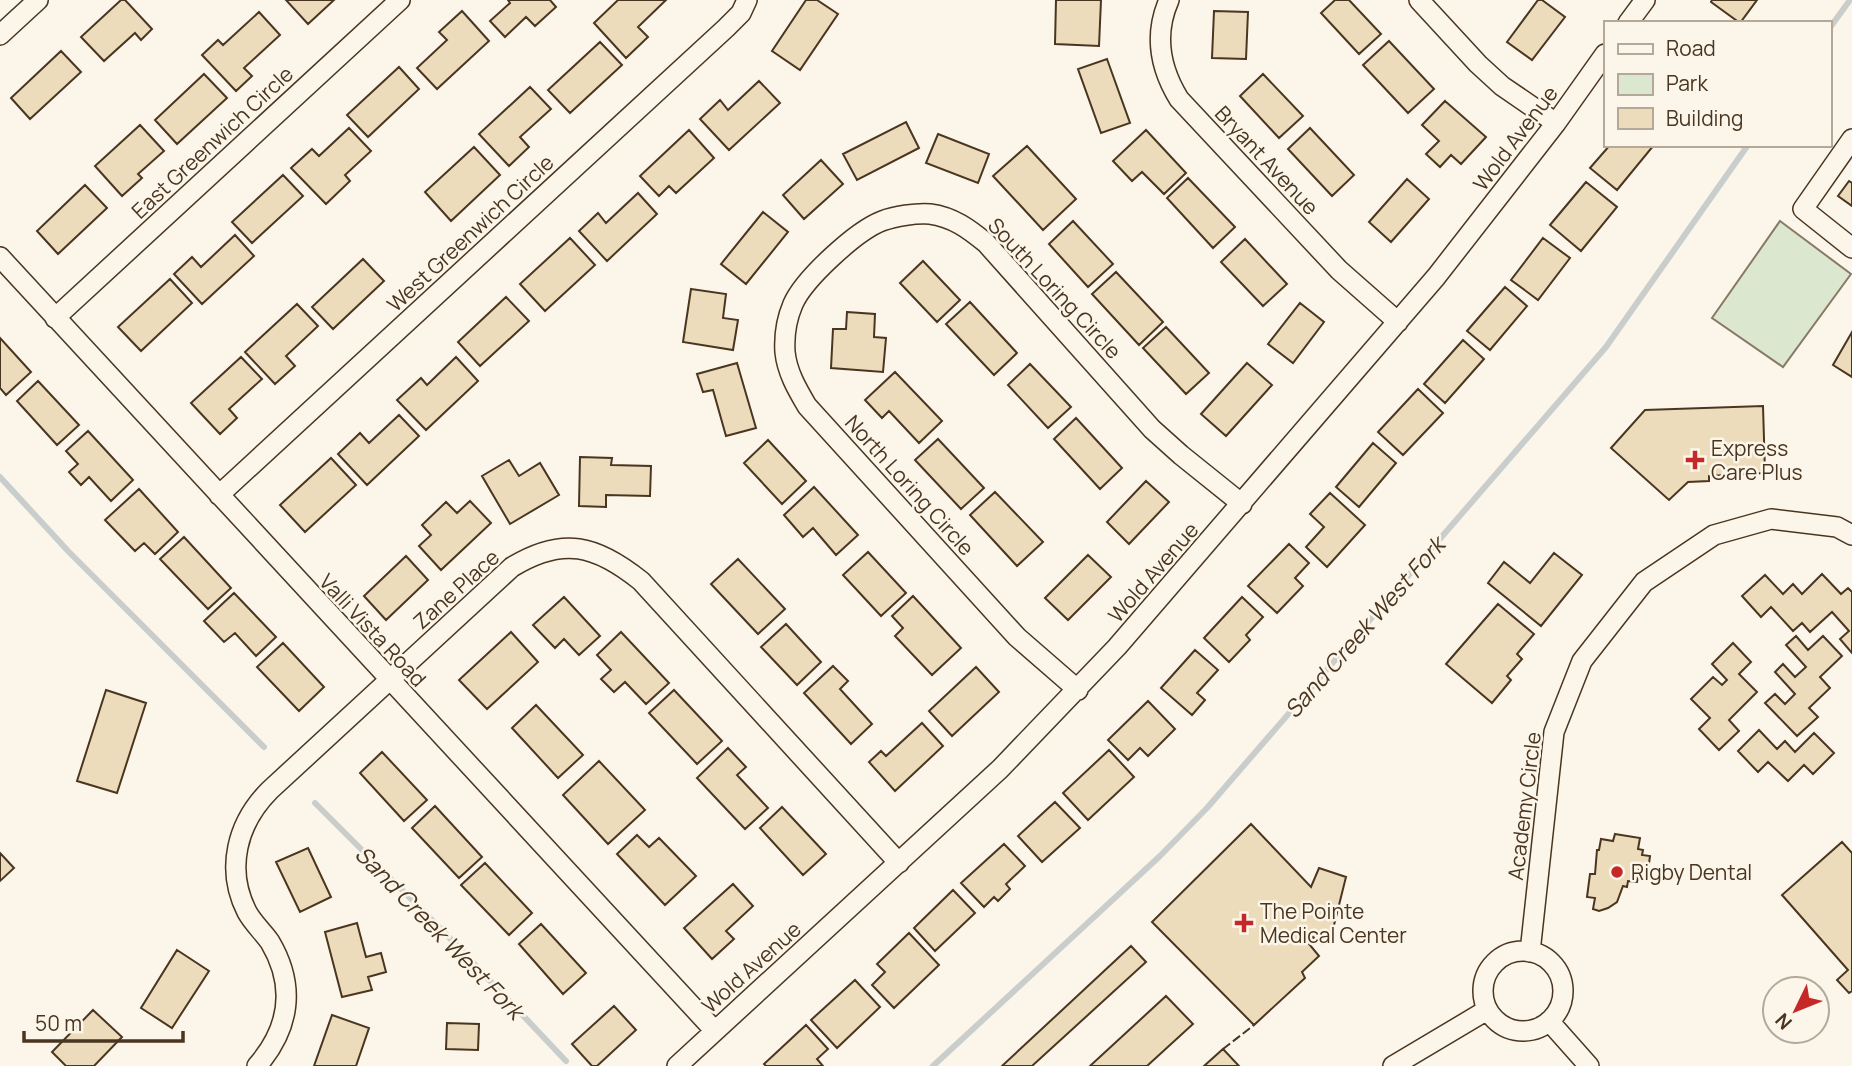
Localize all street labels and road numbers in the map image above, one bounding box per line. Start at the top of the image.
street label: East Greenwich Circle [125,60,299,224]
street label: Wold Avenue [1466,80,1564,196]
street label: Bryant Avenue [1209,99,1325,221]
street label: West Greenwich Circle [381,148,559,318]
street label: South Loring Circle [982,211,1128,365]
street label: North Loring Circle [839,409,981,561]
street label: Wold Avenue [1102,516,1204,628]
street label: Zane Place [407,543,505,635]
street label: Valli Vista Road [313,568,433,692]
street label: Academy Circle [1501,730,1547,882]
street label: Wold Avenue [695,915,807,1019]

